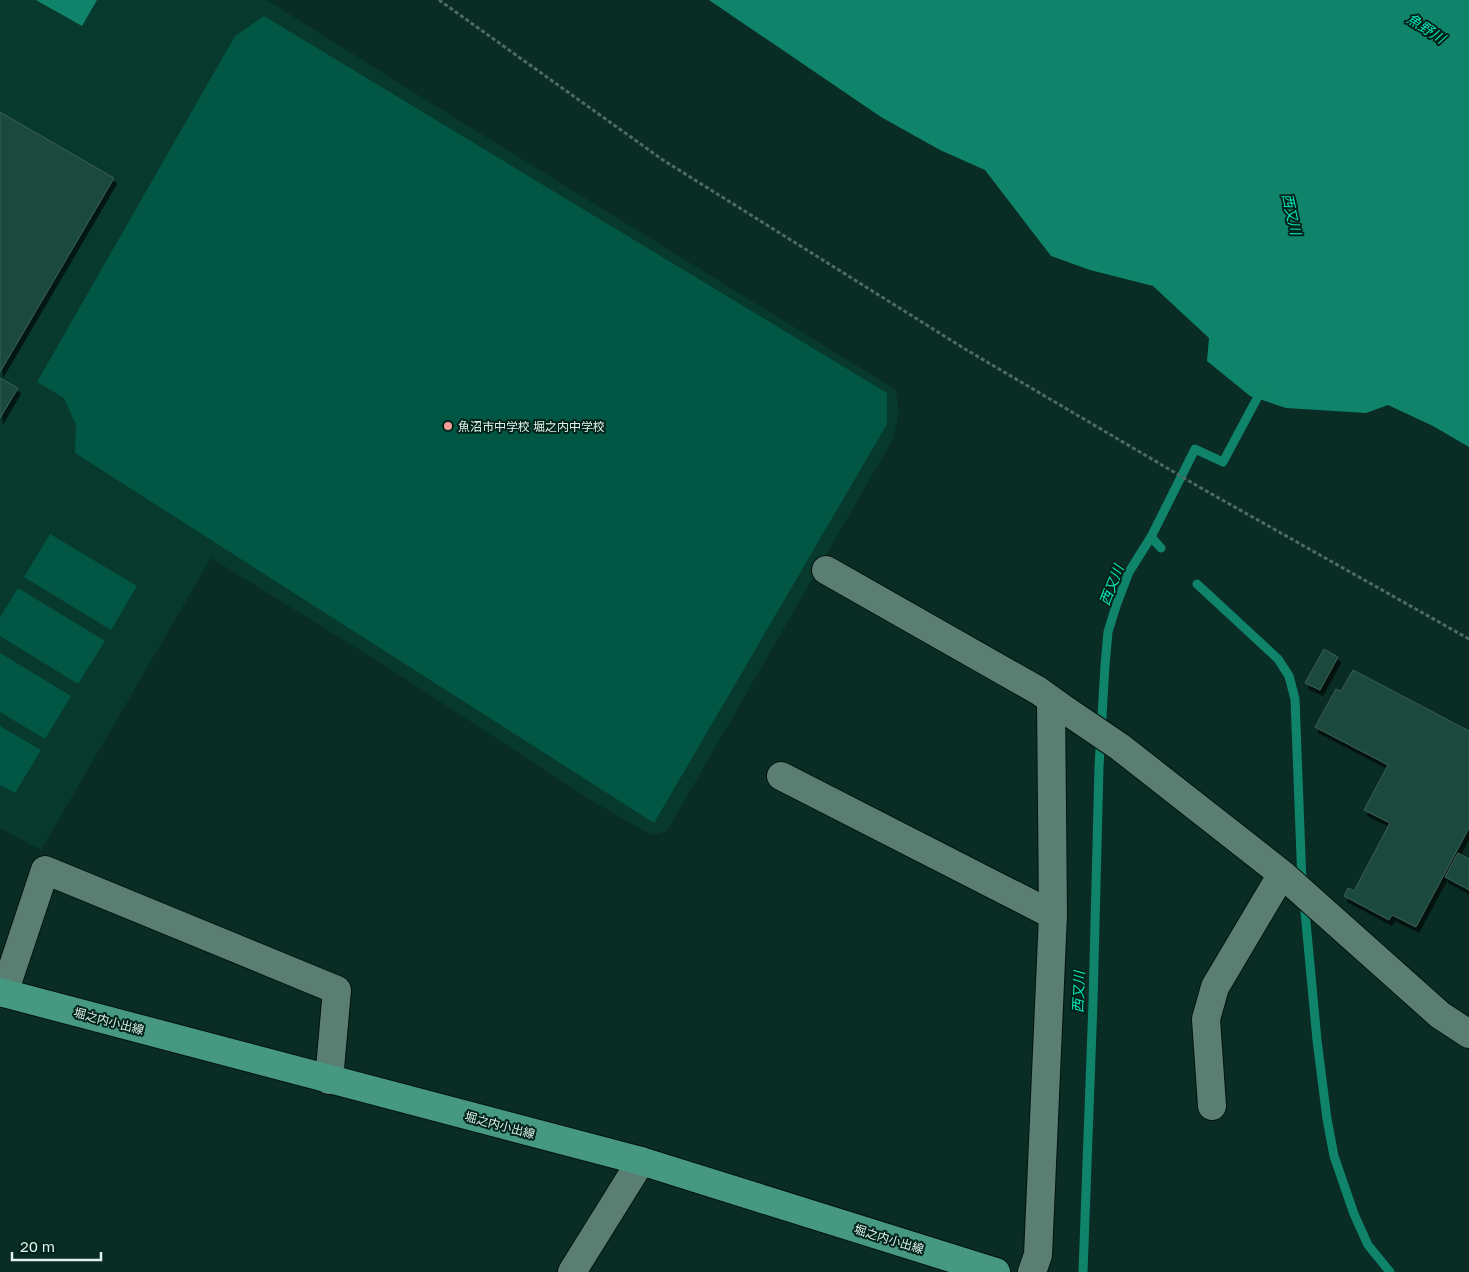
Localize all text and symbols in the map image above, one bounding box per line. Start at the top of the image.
water label: 魚野川 [1404,9,1450,48]
water label: 西又川 [1279,192,1305,238]
place label: 魚沼市中学校 堀之内中学校 [458,419,605,434]
marker: 魚沼市中学校 堀之内中学校 [442,420,454,432]
water label: 西又川 [1096,560,1127,608]
water label: 西又川 [1069,969,1087,1013]
street label: 堀之内小出線 [72,1004,146,1038]
street label: 堀之内小出線 [463,1108,537,1142]
street label: 堀之内小出線 [852,1221,926,1257]
scale bar [12,1230,101,1262]
text: 20 m [20,1237,55,1255]

